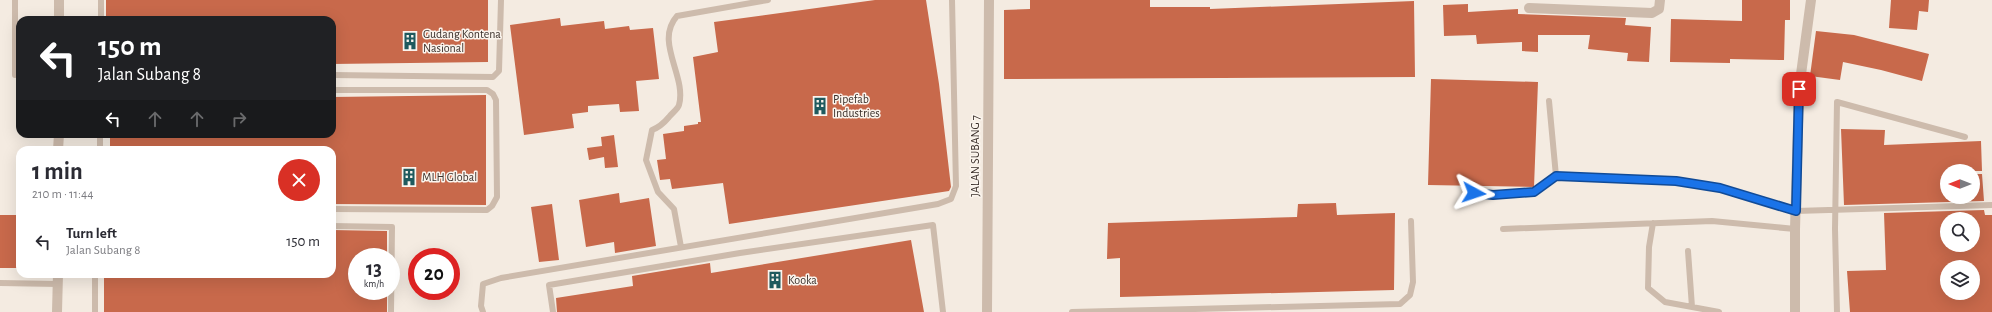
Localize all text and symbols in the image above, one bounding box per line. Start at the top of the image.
place label: Gudang Kontena Nasional [423,28,501,54]
building icon: Gudang Kontena Nasional [400,31,420,51]
icon: left [32,32,84,84]
text: 150 m [98,33,162,61]
text: Jalan Subang 8 [98,66,201,84]
pin [1782,72,1816,106]
icon: arrive [1788,78,1810,100]
place label: Pipefab Industries [833,93,880,119]
building icon: Pipefab Industries [810,96,830,116]
icon: left [102,108,124,130]
icon: ahead [144,108,166,130]
icon: ahead [186,108,208,130]
icon: right [228,108,250,130]
street label: JALAN SUBANG 7 [969,115,981,197]
button: close [278,159,320,201]
text: 1 min [32,160,83,184]
north arrow [1940,164,1980,204]
map controls [1940,164,1980,300]
building icon: MLH Global [399,167,419,187]
place label: MLH Global [422,171,477,183]
position arrow [1453,172,1495,214]
text: 210 m · 11:44 [32,188,94,201]
button: search [1940,212,1980,252]
text: Turn left [66,226,117,241]
icon: left [32,231,54,253]
text: 150 m [286,234,320,249]
text: Jalan Subang 8 [66,244,140,257]
speed limit sign: 20 [408,248,460,300]
text: 13 [366,259,382,279]
button: layers [1940,260,1980,300]
building icon: Kooka [765,270,785,290]
place label: Kooka [788,274,817,286]
text: km/h [364,279,384,289]

